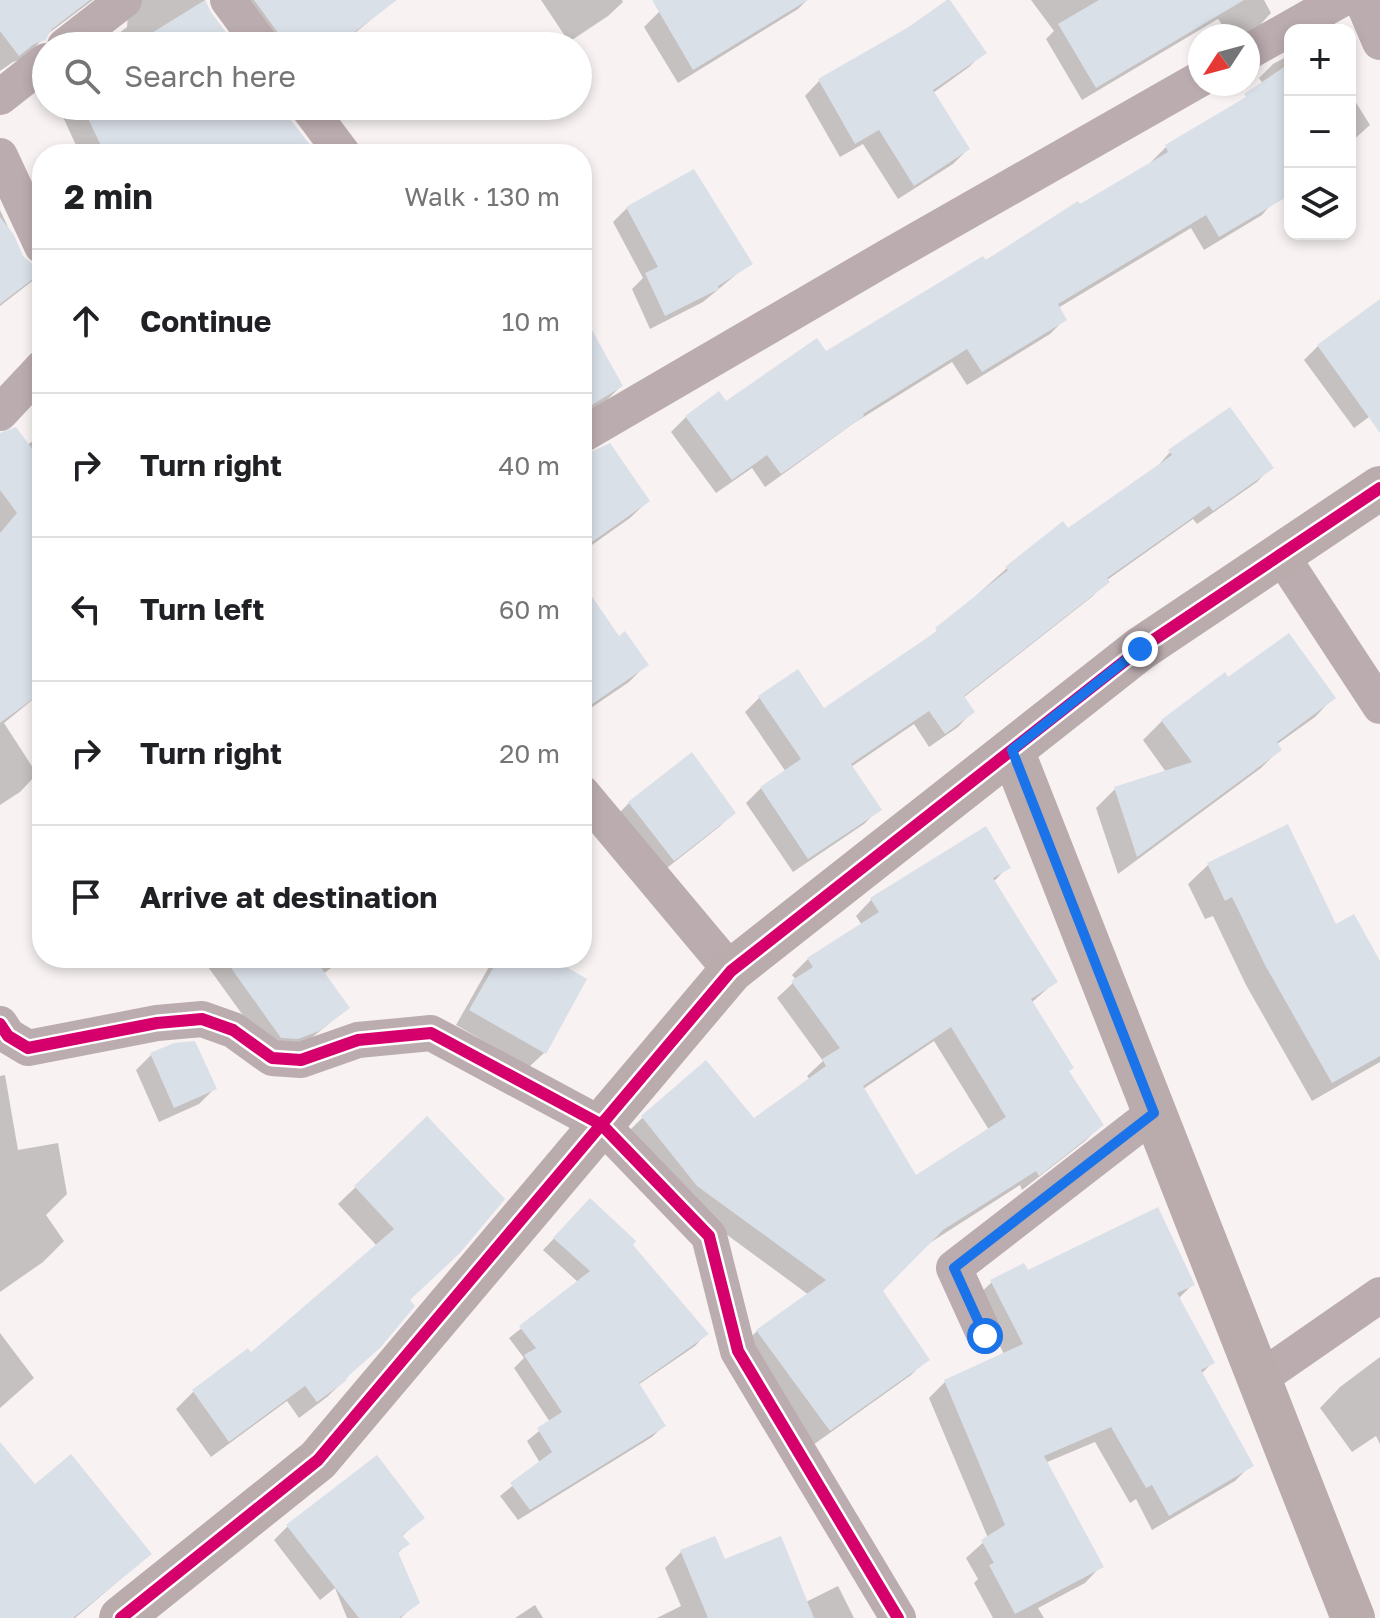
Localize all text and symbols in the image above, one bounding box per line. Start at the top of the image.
north arrow [1188,24,1260,96]
map controls [1284,24,1356,240]
button: + [1284,24,1356,96]
search box [32,32,592,120]
icon: search [60,54,104,98]
text: Search here [124,58,296,94]
button: − [1284,96,1356,168]
button: layers [1284,168,1356,240]
text: 2 min [64,176,153,216]
text: Walk · 130 m [404,181,560,212]
icon: ahead [64,299,108,343]
text: Continue [140,303,271,339]
text: 10 m [502,306,560,337]
icon: right [64,443,108,487]
text: Turn right [140,447,282,483]
text: 40 m [499,450,560,481]
icon: left [64,587,108,631]
text: Turn left [140,591,265,627]
text: 60 m [499,594,560,625]
route end [1122,631,1158,667]
icon: right [64,731,108,775]
text: Turn right [140,735,282,771]
text: 20 m [499,738,560,769]
icon: arrive [64,875,108,919]
text: Arrive at destination [140,879,437,915]
route start [967,1318,1003,1354]

